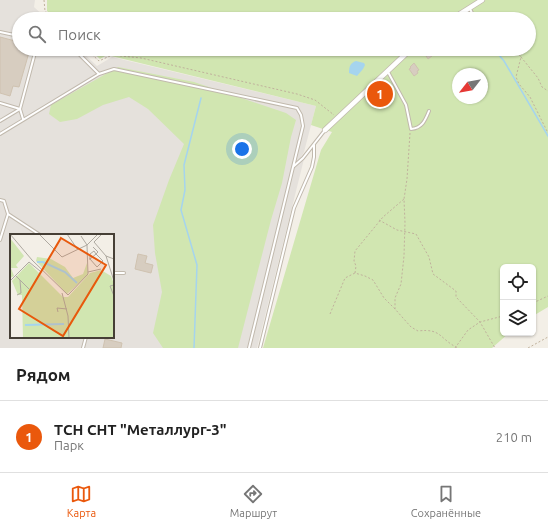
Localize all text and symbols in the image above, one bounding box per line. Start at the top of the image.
search box [12,12,536,56]
icon: search [26,23,48,45]
text: Поиск [58,26,101,43]
north arrow [452,68,488,104]
pin: 1 [367,79,393,109]
your location [232,139,252,159]
inset map [10,234,114,338]
map controls [500,264,536,336]
button: locate [500,264,536,300]
button: layers [500,300,536,336]
text: Рядом [16,365,71,384]
text: ТСН СНТ "Металлург-3" [54,421,226,438]
text: 1 [25,430,33,444]
text: 210 m [496,430,532,444]
text: Парк [54,438,84,452]
tab: Карта [67,483,96,519]
tab: Маршрут [230,483,277,519]
tab: Сохранённые [411,483,481,519]

